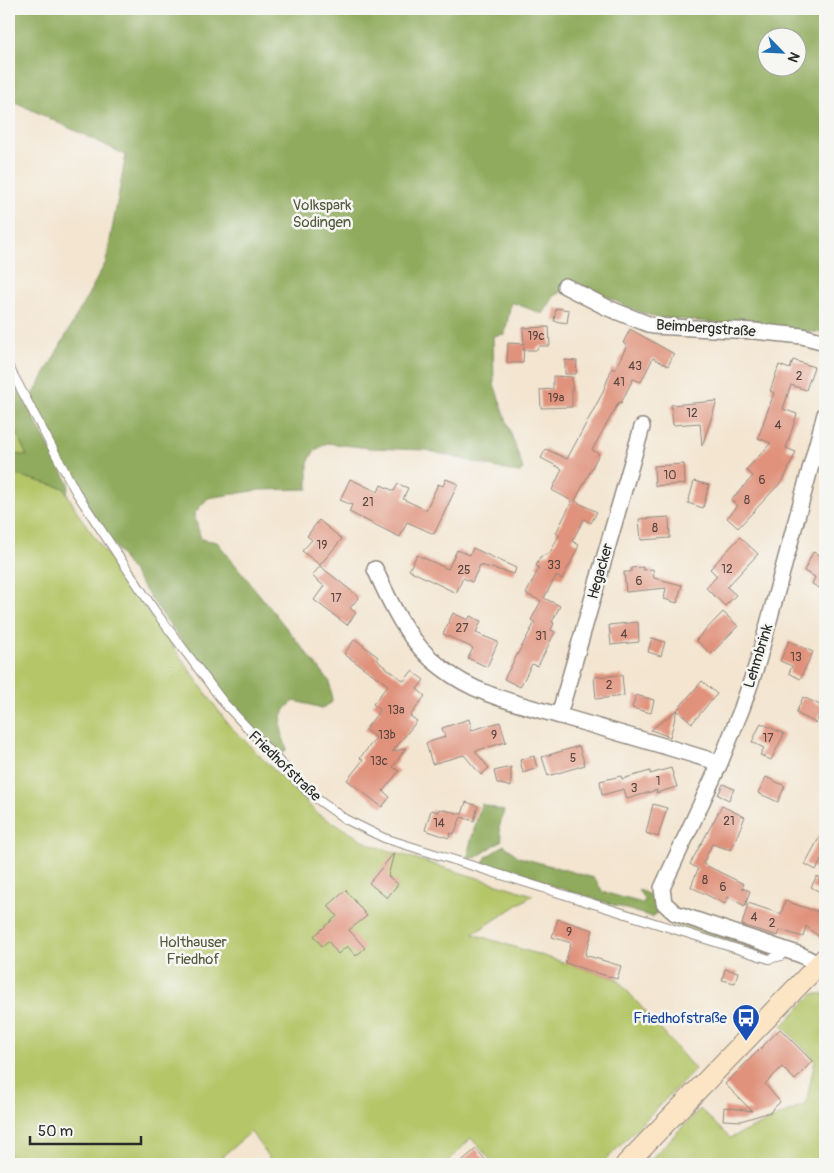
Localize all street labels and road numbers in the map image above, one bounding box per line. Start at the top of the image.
street label: Beimbergstraße [656,316,757,341]
street label: Hegacker [583,540,618,601]
street label: Lehmbrink [740,621,777,691]
street label: Friedhofstraße [244,727,325,806]

